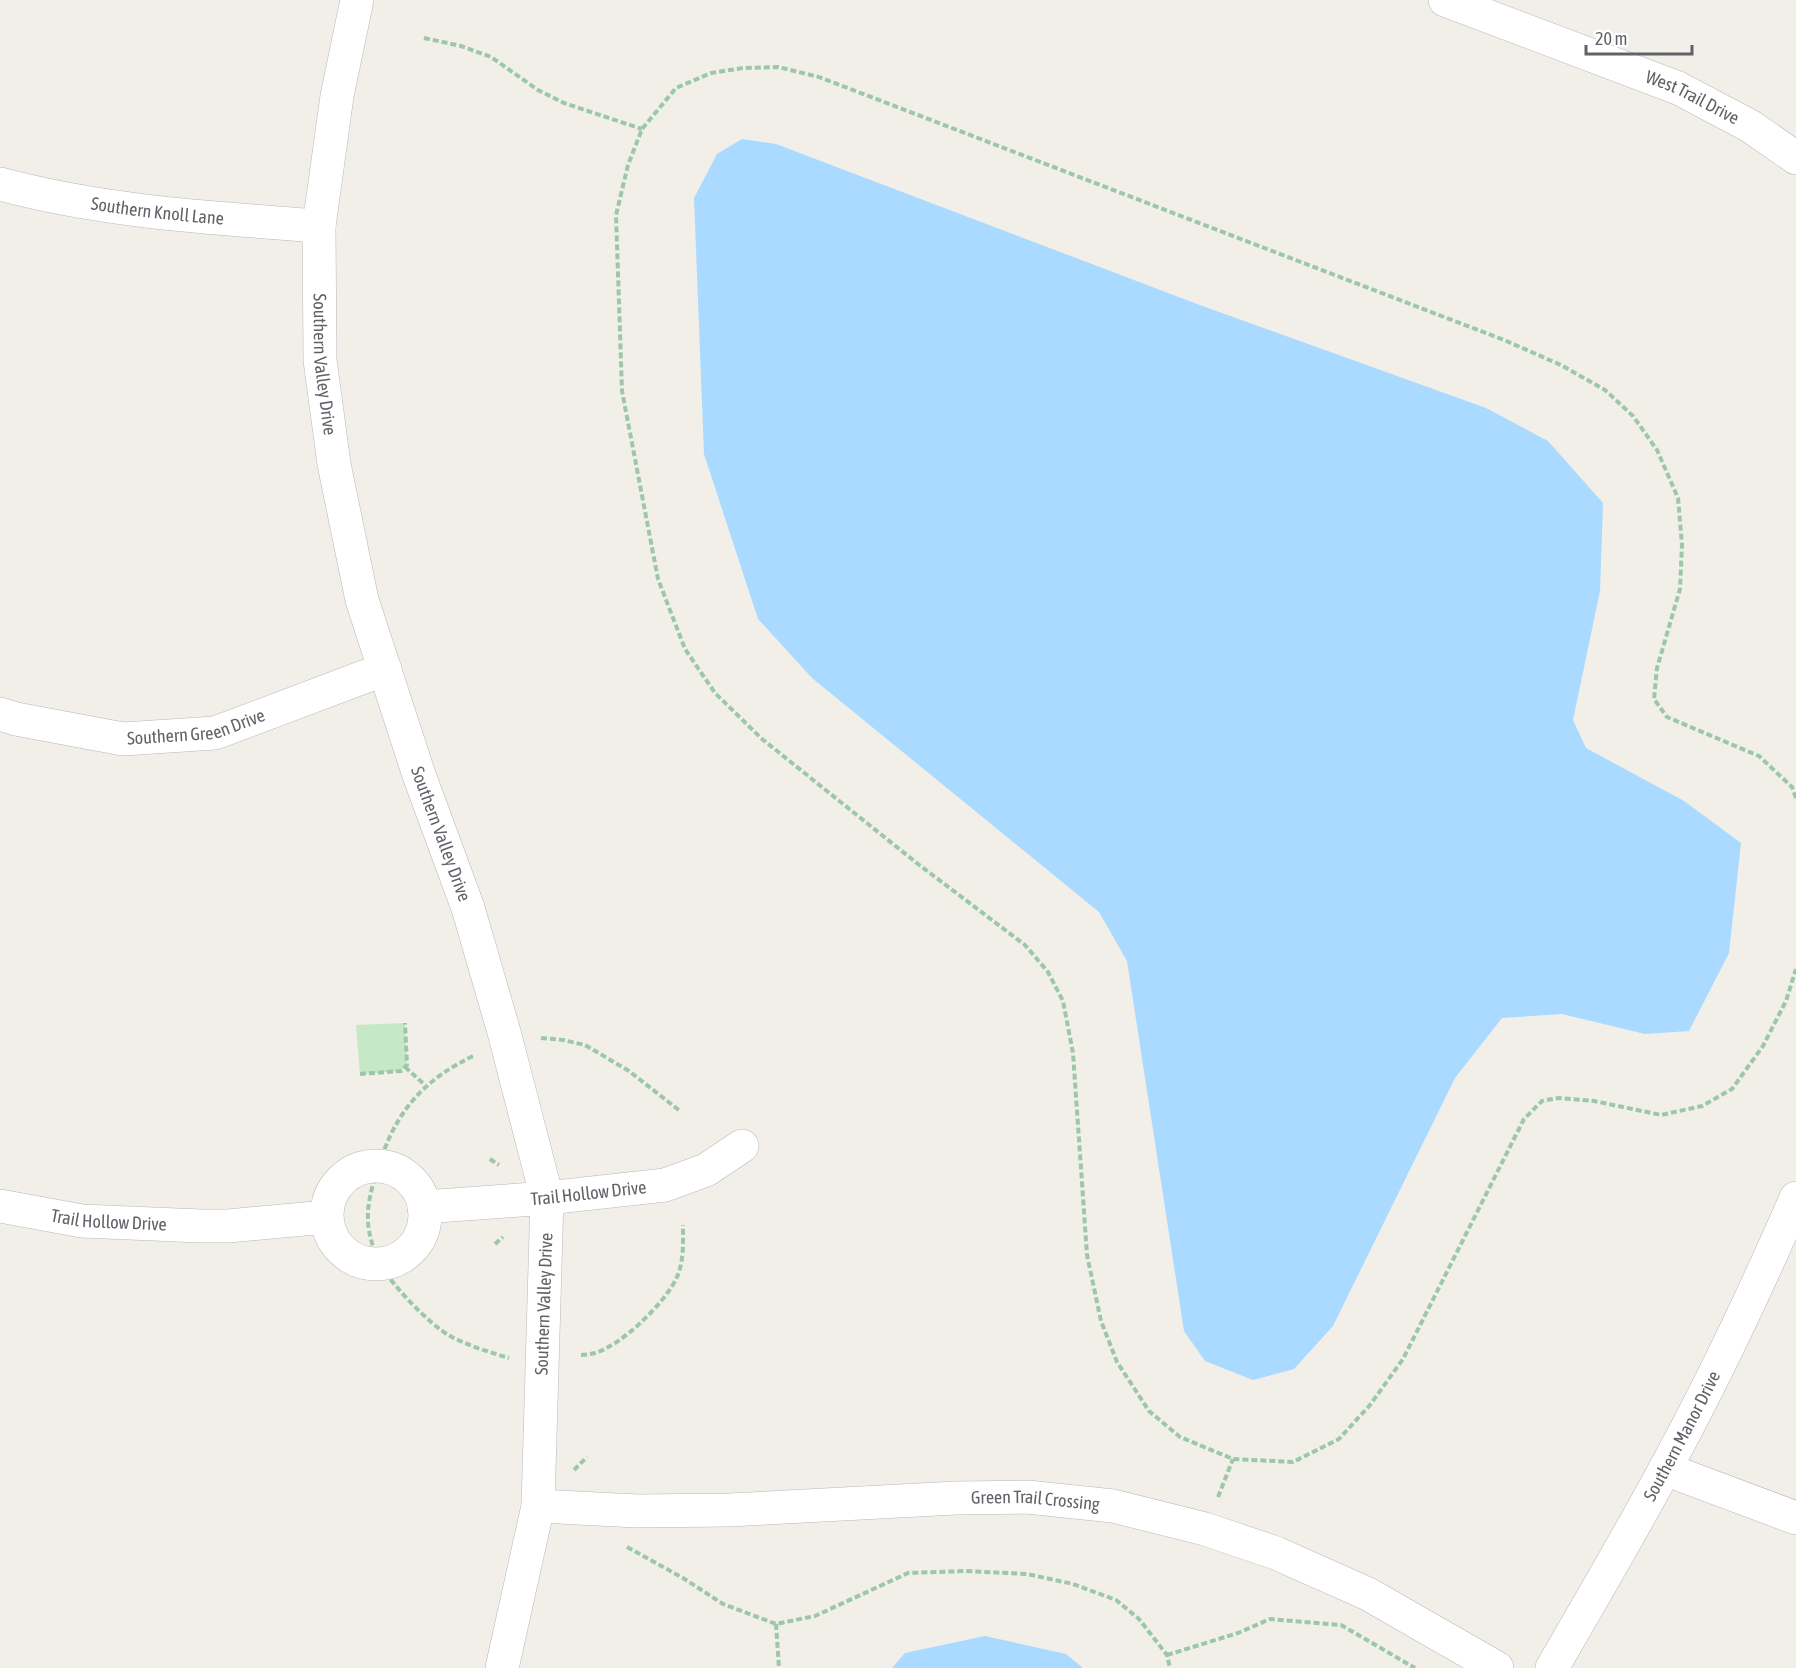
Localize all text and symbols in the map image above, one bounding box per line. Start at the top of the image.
scale bar [1586,18,1692,56]
text: 20 m [1595,28,1627,49]
street label: West Trail Drive [1643,66,1743,128]
street label: Southern Knoll Lane [90,192,225,229]
street label: Southern Valley Drive [310,293,341,436]
street label: Southern Green Drive [126,704,268,749]
street label: Southern Valley Drive [407,764,476,904]
street label: Trail Hollow Drive [530,1176,647,1209]
street label: Trail Hollow Drive [49,1205,167,1235]
street label: Southern Valley Drive [531,1233,556,1375]
street label: Southern Manor Drive [1639,1367,1724,1504]
street label: Green Trail Crossing [971,1486,1101,1515]

